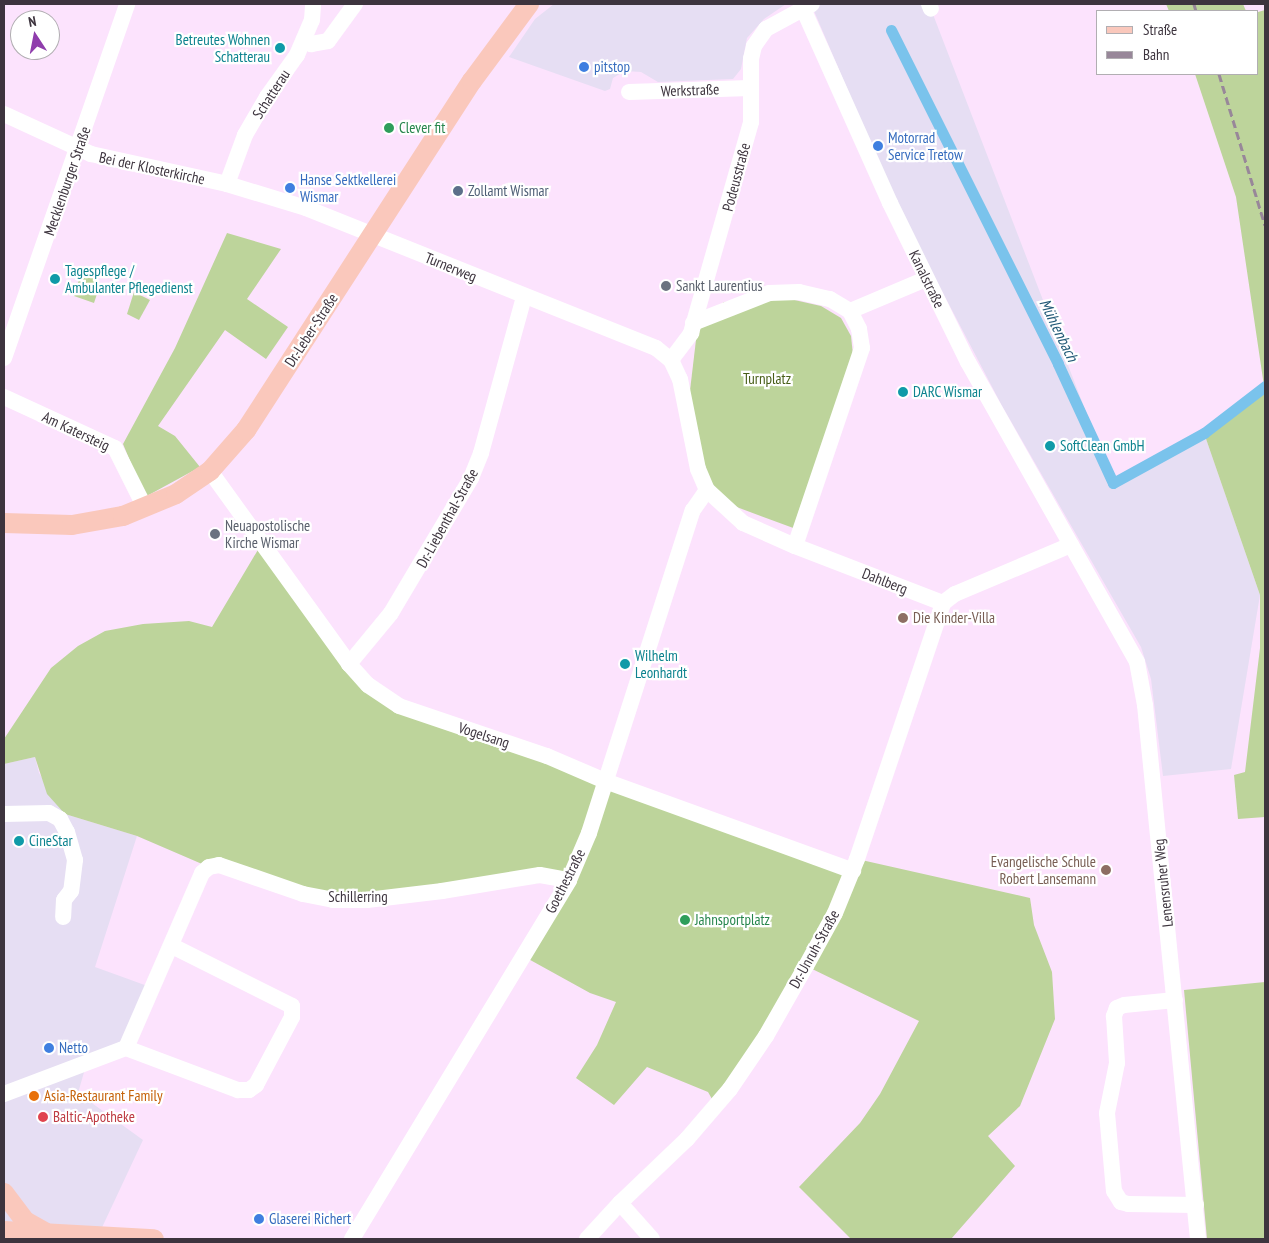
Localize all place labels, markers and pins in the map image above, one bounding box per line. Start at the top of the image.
place label: Betreutes Wohnen Schatterau [175,30,270,65]
marker: Betreutes Wohnen Schatterau [274,42,286,54]
place label: pitstop [594,58,630,76]
marker: pitstop [578,61,590,73]
place label: Clever fit [399,119,445,137]
marker: Clever fit [383,122,395,134]
place label: Motorrad Service Tretow [888,128,963,163]
marker: Motorrad Service Tretow [872,140,884,152]
place label: Hanse Sektkellerei Wismar [300,170,396,205]
marker: Hanse Sektkellerei Wismar [284,182,296,194]
place label: Zollamt Wismar [468,182,549,200]
marker: Zollamt Wismar [452,185,464,197]
place label: Tagespflege / Ambulanter Pflegedienst [65,261,193,296]
marker: Tagespflege / Ambulanter Pflegedienst [49,273,61,285]
place label: Sankt Laurentius [676,277,763,295]
marker: Sankt Laurentius [660,280,672,292]
place label: DARC Wismar [913,383,983,401]
marker: DARC Wismar [897,386,909,398]
place label: SoftClean GmbH [1060,437,1145,455]
marker: SoftClean GmbH [1044,440,1056,452]
place label: Neuapostolische Kirche Wismar [225,516,310,551]
marker: Neuapostolische Kirche Wismar [209,528,221,540]
place label: Die Kinder-Villa [913,609,995,627]
marker: Die Kinder-Villa [897,612,909,624]
place label: Wilhelm Leonhardt [635,646,687,681]
marker: Wilhelm Leonhardt [619,658,631,670]
place label: CineStar [29,832,73,850]
marker: CineStar [13,835,25,847]
place label: Evangelische Schule Robert Lansemann [991,852,1096,887]
marker: Evangelische Schule Robert Lansemann [1100,864,1112,876]
place label: Jahnsportplatz [695,911,770,929]
marker: Jahnsportplatz [679,914,691,926]
place label: Netto [59,1039,88,1057]
marker: Netto [43,1042,55,1054]
place label: Asia-Restaurant Family [44,1087,163,1105]
marker: Asia-Restaurant Family [28,1090,40,1102]
place label: Baltic-Apotheke [53,1108,135,1126]
marker: Baltic-Apotheke [37,1111,49,1123]
place label: Glaserei Richert [269,1210,351,1228]
marker: Glaserei Richert [253,1213,265,1225]

